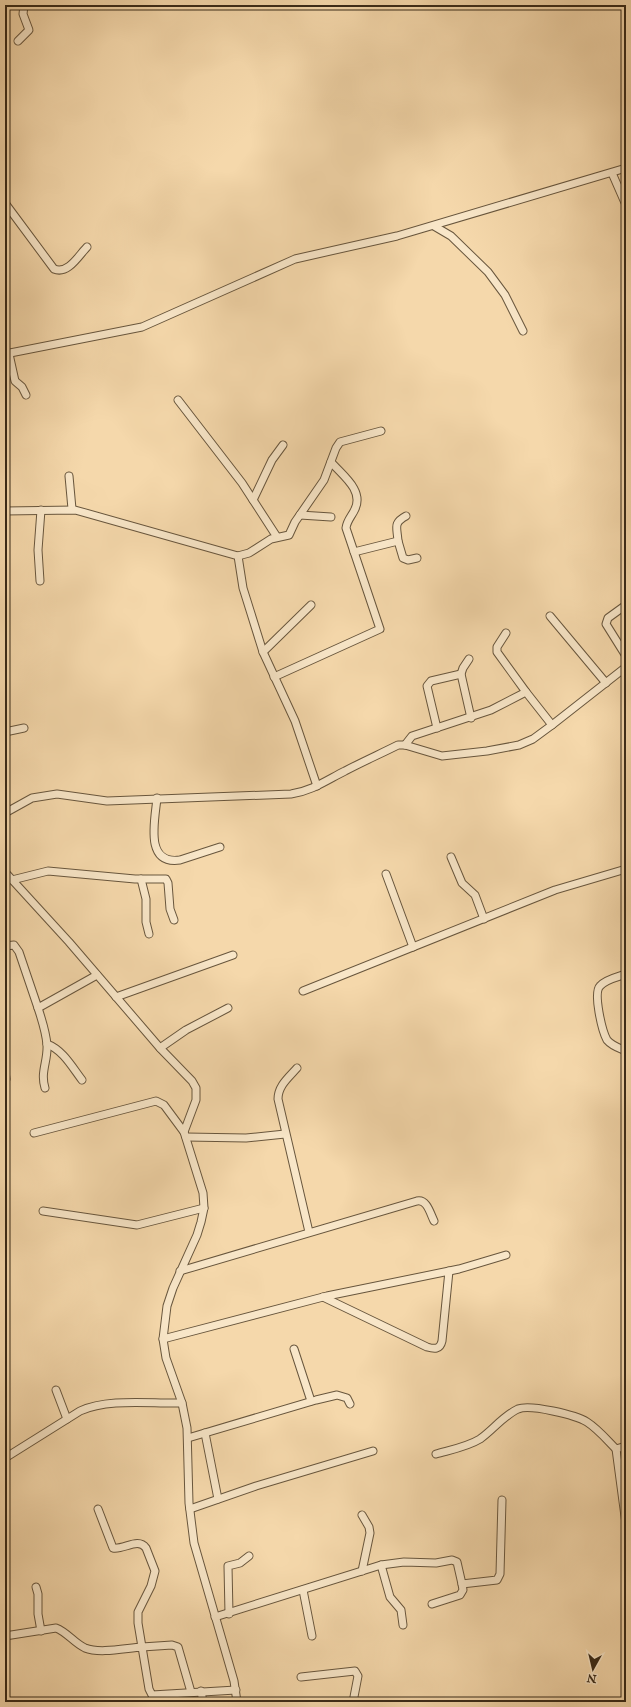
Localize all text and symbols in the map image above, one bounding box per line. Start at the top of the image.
north arrow [573,1649,613,1689]
text: N [586,1670,598,1686]

